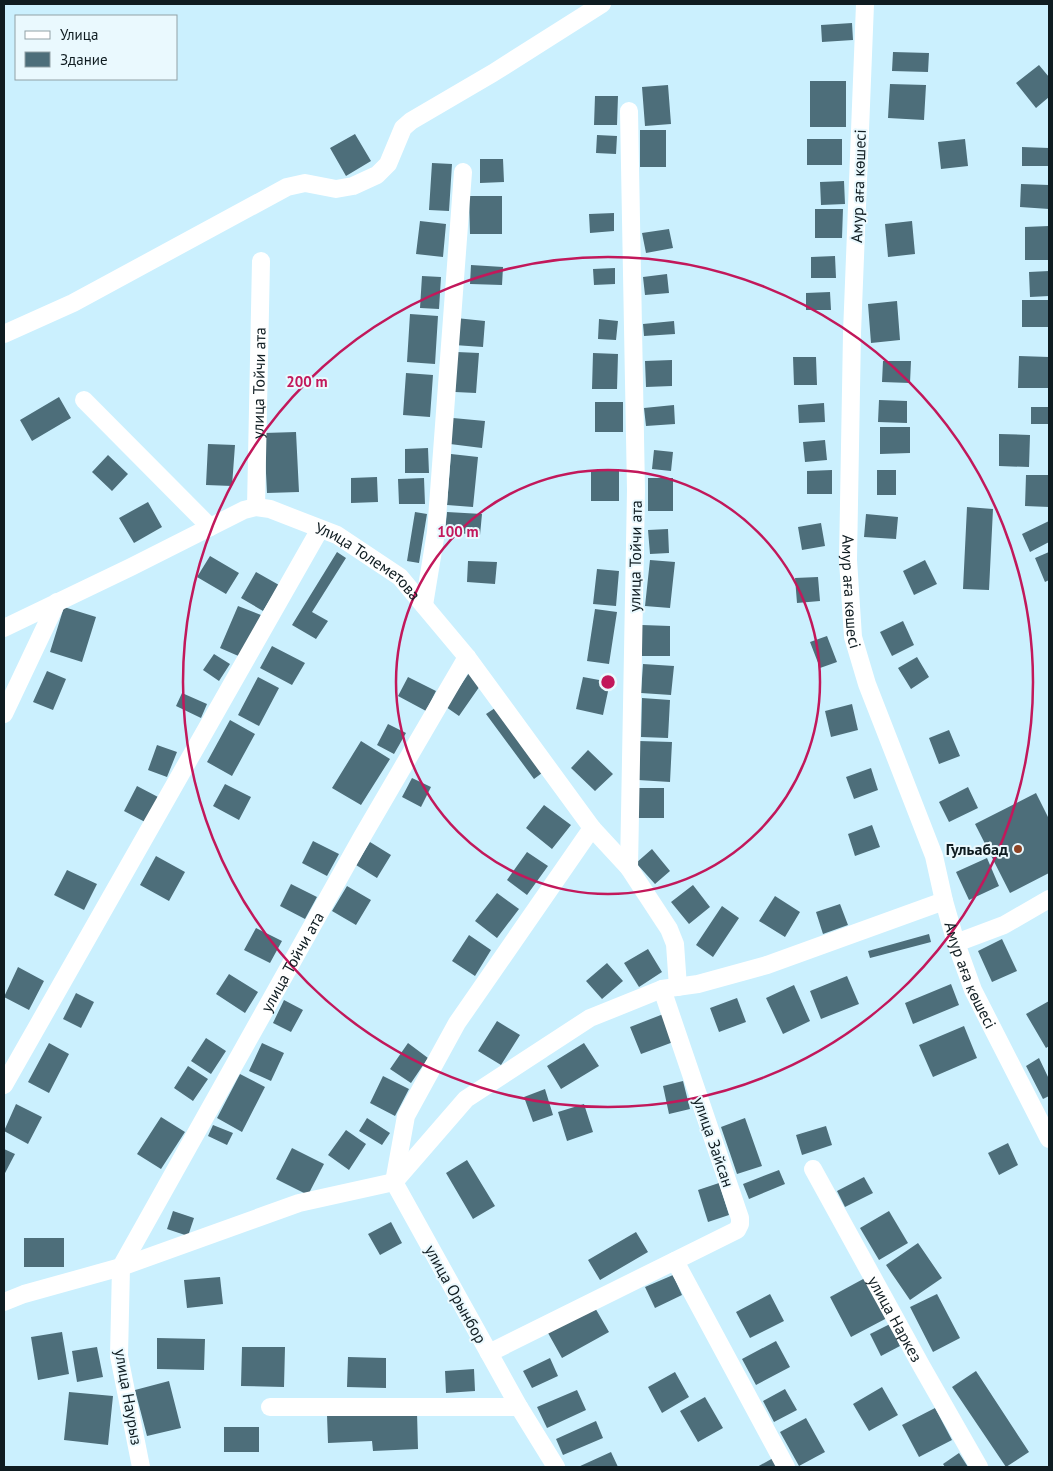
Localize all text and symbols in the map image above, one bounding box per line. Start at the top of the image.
legend [15,15,178,80]
text: Улица [60,25,98,44]
text: Здание [60,50,108,69]
street label: Амур аға көшесі [846,129,870,243]
street label: улица Тойчи ата [247,327,270,439]
text: 200 m [286,372,328,391]
street label: улица Тойчи ата [624,500,646,612]
street label: Улица Толеметова [312,518,425,604]
text: 100 m [437,522,479,541]
street label: Амур аға көшесі [838,535,866,651]
centre of rings [599,673,617,691]
place label: Гульабад [946,839,1008,859]
marker: Гульабад [1012,843,1024,855]
street label: улица Тойчи ата [256,908,328,1016]
street label: Амур аға көшесі [940,919,1001,1032]
street label: улица Зайсан [689,1094,739,1190]
street label: улица Орынбор [421,1241,491,1347]
street label: улица Наркез [864,1272,927,1365]
street label: улица Наурыз [111,1347,147,1447]

